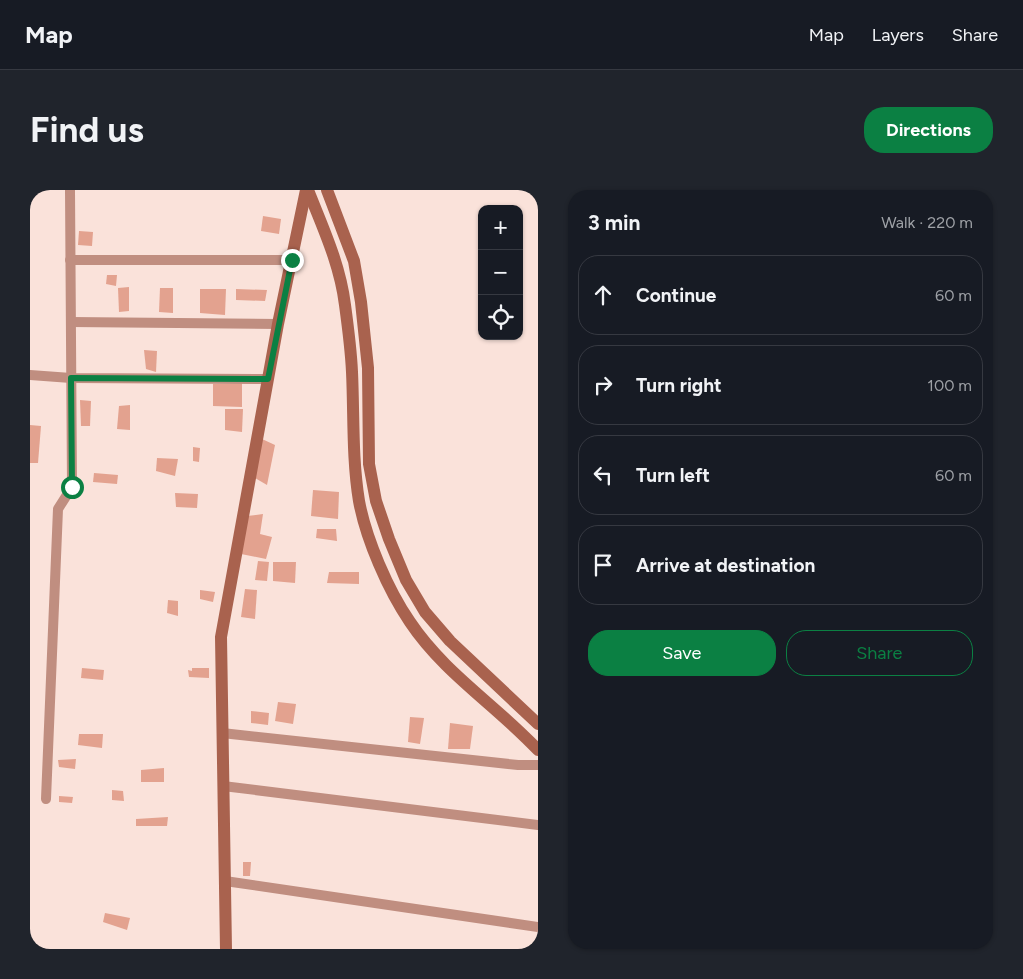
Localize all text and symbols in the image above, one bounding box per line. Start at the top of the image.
text: Map [25,20,73,49]
text: Map [809,24,844,46]
text: Layers [872,24,924,46]
text: Share [952,24,998,46]
button: Directions [864,107,993,153]
text: Find us [30,109,144,151]
map controls [478,205,523,340]
button: + [478,205,523,250]
text: 3 min [588,210,640,235]
text: Walk · 220 m [881,213,973,232]
route end [281,249,304,272]
button: − [478,250,523,295]
icon: ahead [589,281,617,309]
text: Continue [636,284,716,307]
text: 60 m [935,286,972,305]
button: locate [478,295,523,340]
icon: right [589,371,617,399]
text: Turn right [636,374,722,397]
text: 100 m [927,376,972,395]
icon: left [589,461,617,489]
text: Turn left [636,464,710,487]
text: 60 m [935,466,972,485]
route start [61,476,84,499]
icon: arrive [589,551,617,579]
text: Arrive at destination [636,554,815,577]
button: Save [588,630,776,676]
button: Share [786,630,973,676]

